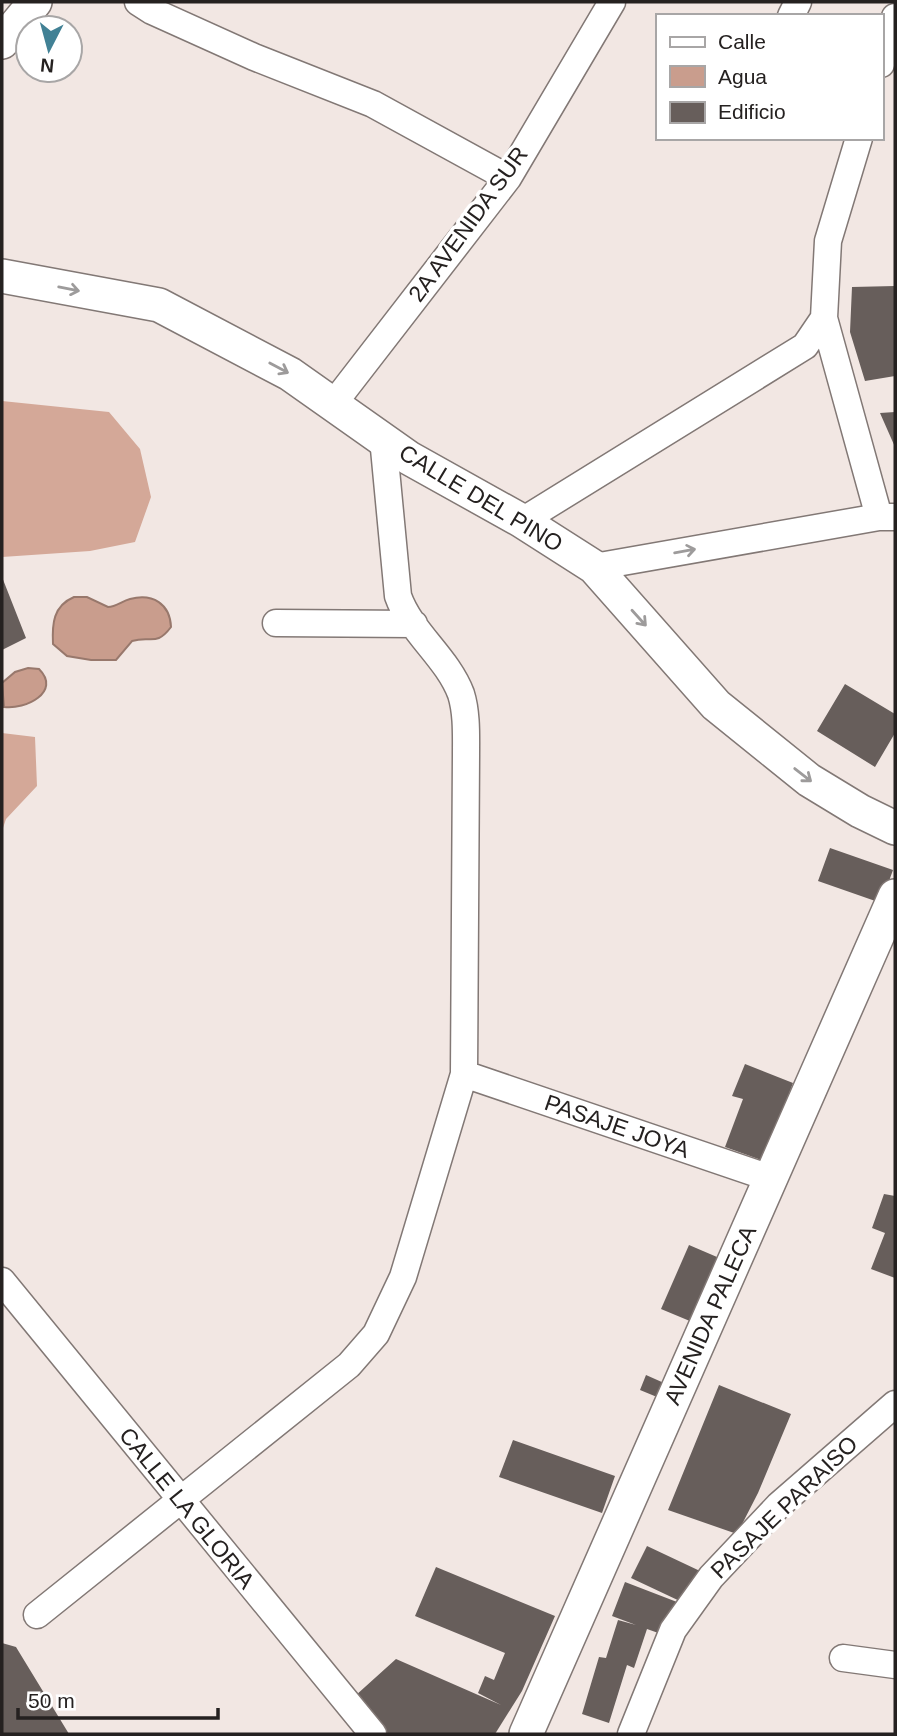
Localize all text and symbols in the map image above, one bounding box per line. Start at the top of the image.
north arrow [14,14,84,84]
legend [656,14,883,140]
text: Calle [718,30,766,53]
text: N [39,54,55,77]
text: Agua [718,65,767,88]
text: Edificio [718,100,786,123]
street label: 2A AVENIDA SUR [403,142,533,306]
one-way arrow [57,282,80,296]
one-way arrow [269,362,289,376]
street label: CALLE DEL PINO [395,439,567,557]
one-way arrow [673,544,696,557]
one-way arrow [631,609,647,627]
one-way arrow [793,767,812,782]
street label: PASAJE JOYA [541,1089,693,1163]
street label: AVENIDA PALECA [659,1221,761,1409]
street label: CALLE LA GLORIA [114,1422,260,1594]
street label: PASAJE PARAISO [705,1430,863,1584]
scale bar [18,1676,217,1720]
text: 50 m [28,1689,75,1712]

